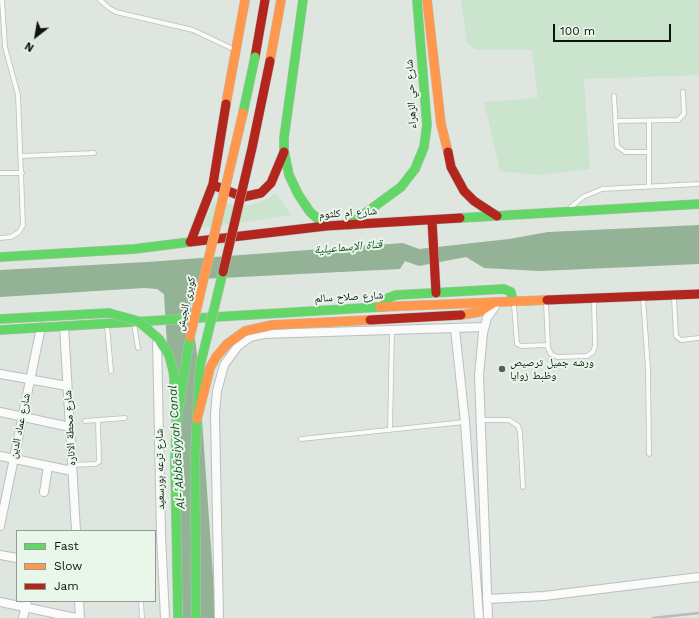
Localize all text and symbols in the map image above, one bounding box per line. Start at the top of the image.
north arrow [16,16,56,56]
scale bar [555,16,673,42]
text: 100 m [560,24,595,38]
text: N [23,39,36,54]
street label: شارع حي الزهراء [403,59,419,129]
street label: شارع ام كلثوم [319,204,377,222]
water label: قناة الإسماعيلية [313,237,383,257]
street label: كوبرى الجيش [173,276,199,332]
street label: شارع صلاح سالم [314,289,384,305]
place label: ورشه جميل ترصيص وظبط زوايا [510,356,594,382]
marker: ورشه جميل ترصيص وظبط زوايا [497,364,507,374]
water label: Al-ʿAbbāsiyyah Canal [165,385,189,509]
street label: شارع محطة الاناره [61,390,79,466]
street label: شارع عماد الدين [7,392,33,460]
street label: شارع ترعه بورسعيد [153,429,167,509]
legend [16,530,156,602]
text: Fast [54,539,79,553]
text: Slow [54,559,82,573]
text: Jam [54,579,79,593]

